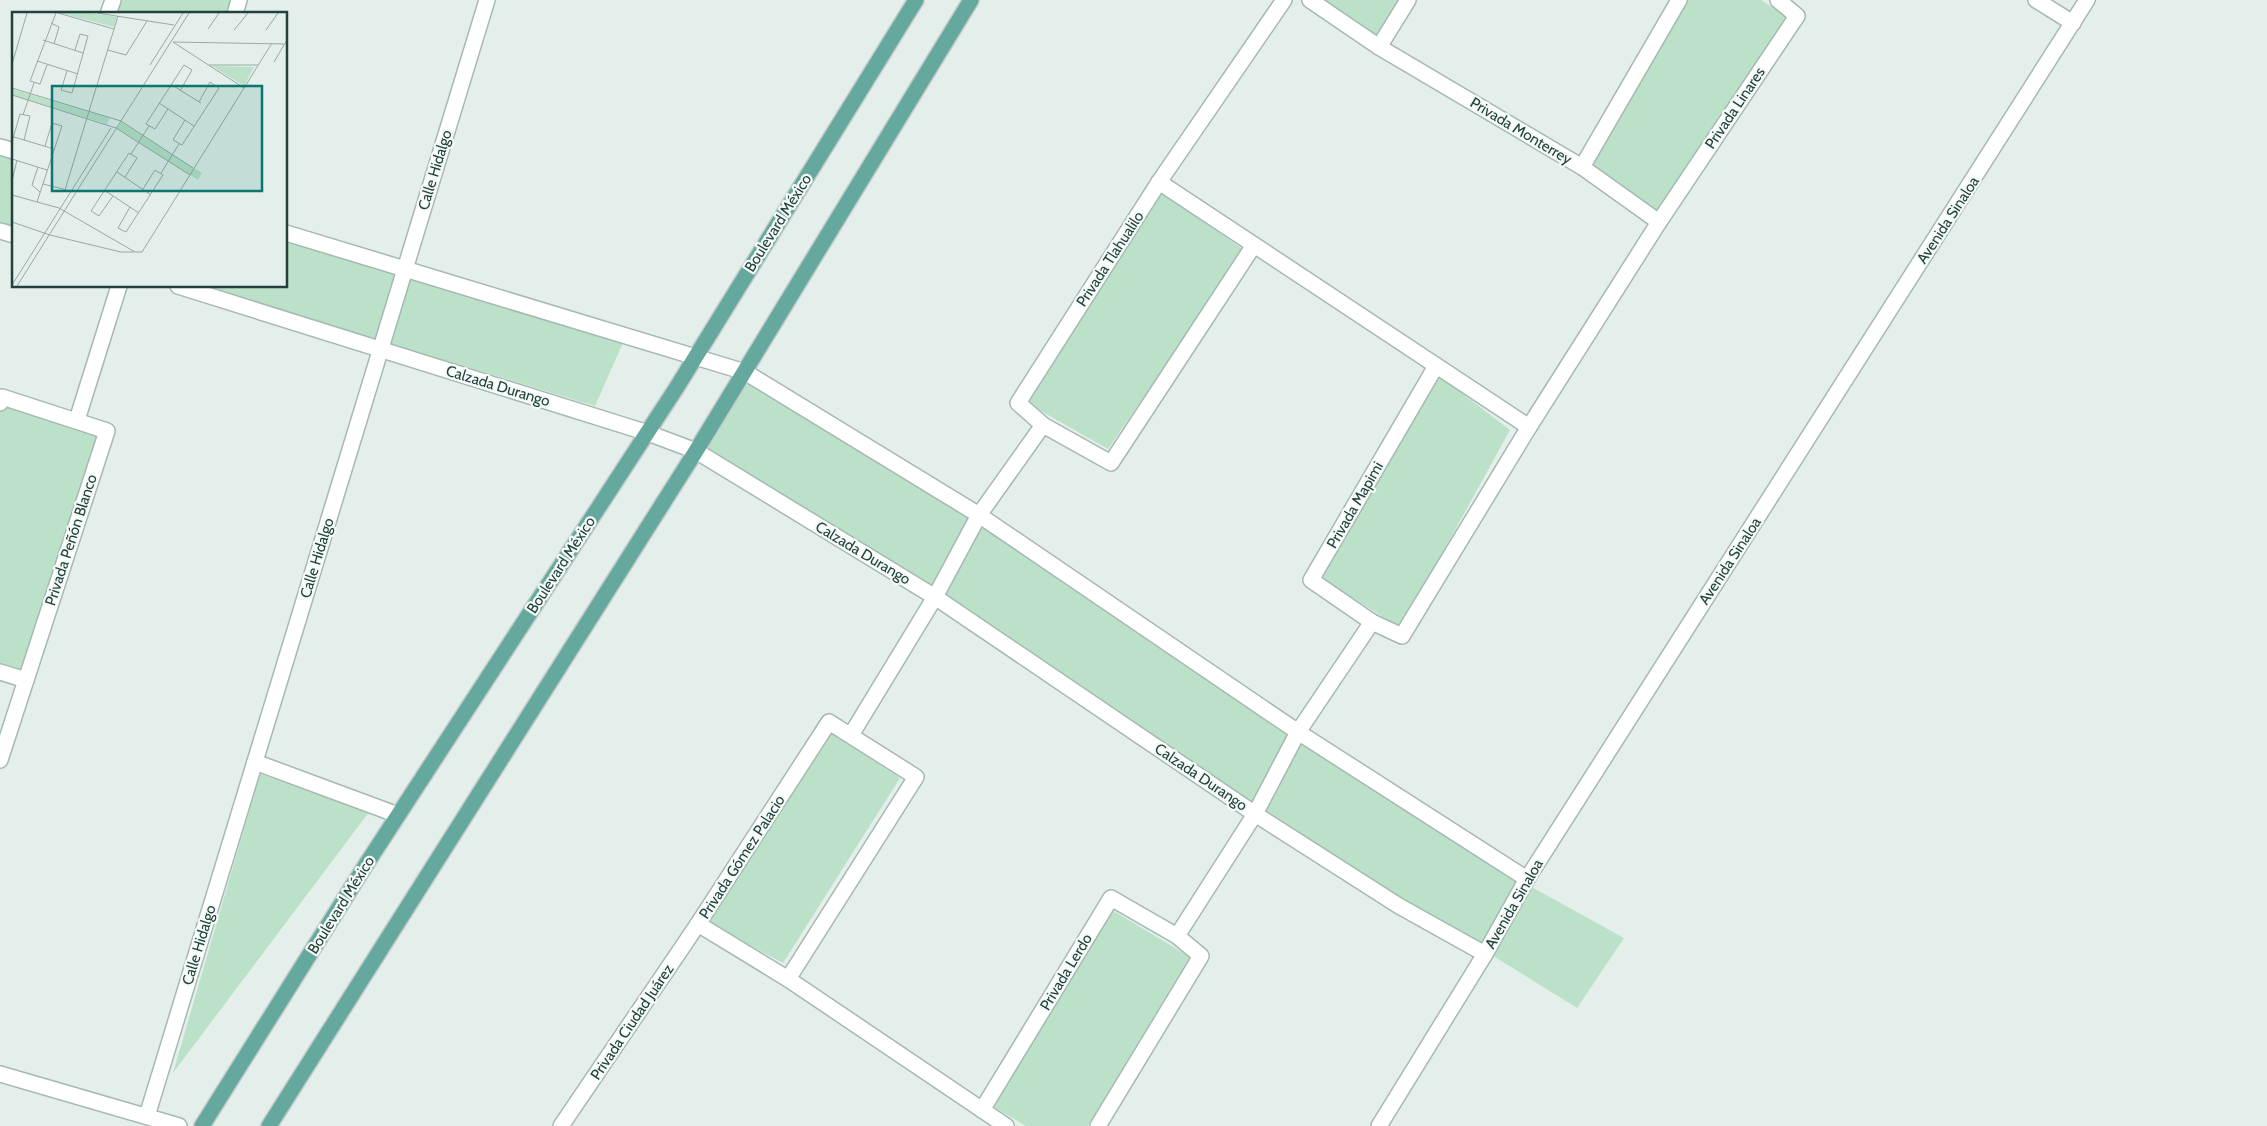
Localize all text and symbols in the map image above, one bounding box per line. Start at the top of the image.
inset map [12,12,288,288]
street label: Privada Linares [1701,64,1769,152]
street label: Privada Monterrey [1467,94,1575,169]
street label: Calle Hidalgo [414,128,456,212]
street label: Boulevard México [741,171,815,275]
street label: Avenida Sinaloa [1913,172,1983,267]
street label: Privada Tlahualilo [1072,208,1148,310]
street label: Calzada Durango [444,362,552,410]
street label: Privada Mapimi [1323,459,1387,551]
street label: Privada Peñón Blanco [41,472,101,608]
street label: Boulevard México [523,513,599,617]
street label: Avenida Sinaloa [1695,513,1765,608]
street label: Calle Hidalgo [296,516,338,600]
street label: Calzada Durango [812,518,914,588]
street label: Calzada Durango [1151,739,1251,815]
street label: Privada Gómez Palacio [695,792,789,922]
street label: Boulevard México [304,853,378,957]
street label: Avenida Sinaloa [1481,855,1547,952]
street label: Calle Hidalgo [178,903,220,987]
street label: Privada Lerdo [1036,931,1096,1013]
street label: Privada Ciudad Juárez [587,961,677,1083]

